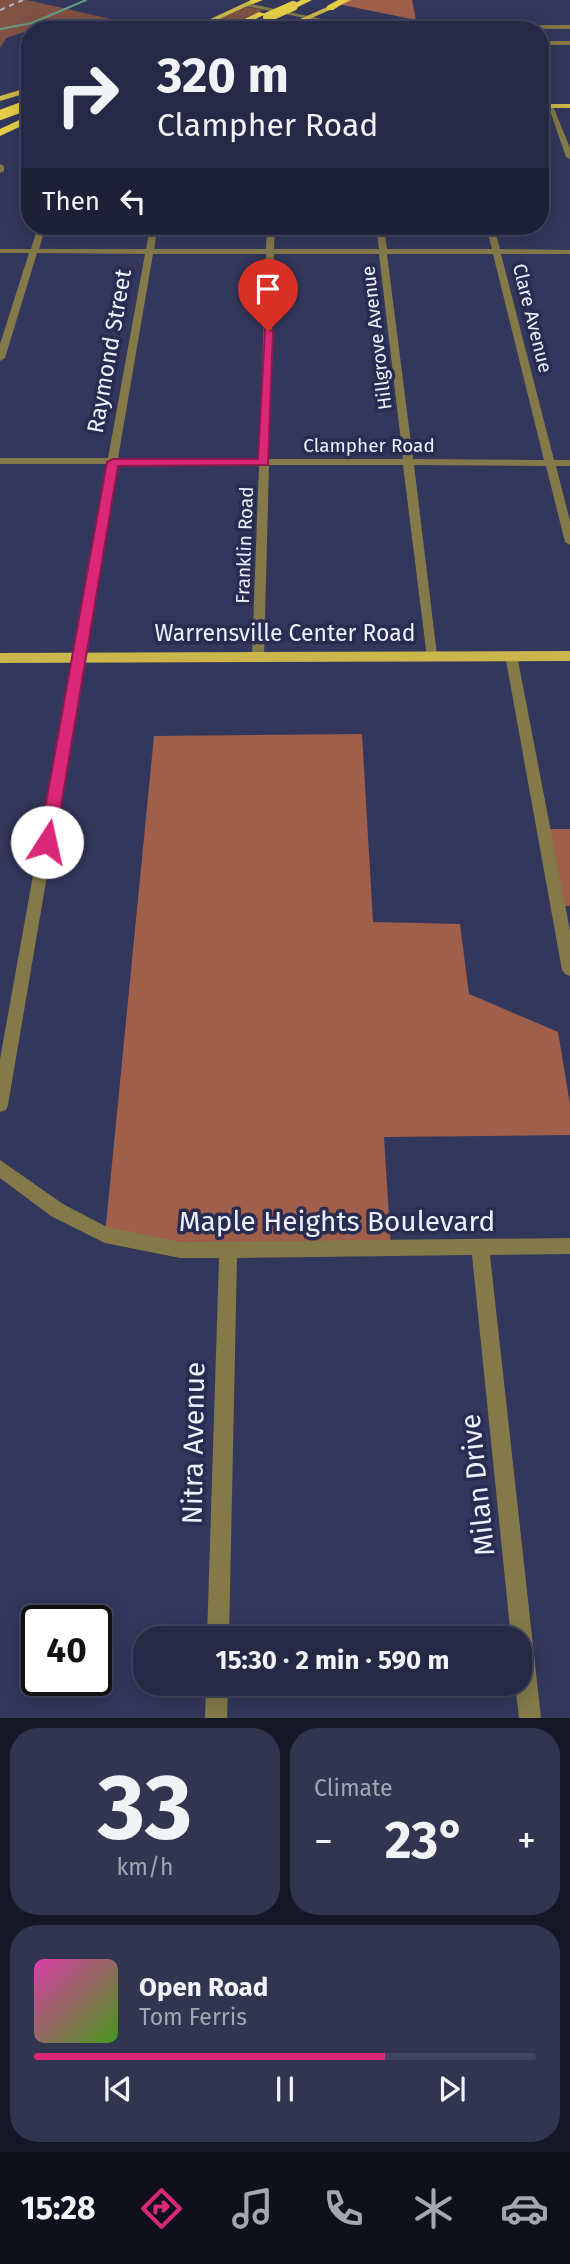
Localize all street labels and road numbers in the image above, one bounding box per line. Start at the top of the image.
street label: Clare Avenue [508,261,557,375]
street label: Hillgrove Avenue [356,265,397,411]
street label: Raymond Street [81,266,137,435]
street label: Clampher Road [303,434,435,457]
street label: Franklin Road [231,486,258,604]
street label: Warrensville Center Road [155,619,415,647]
street label: Maple Heights Boulevard [179,1205,495,1238]
street label: Nitra Avenue [176,1361,211,1525]
street label: Milan Drive [454,1412,501,1558]

